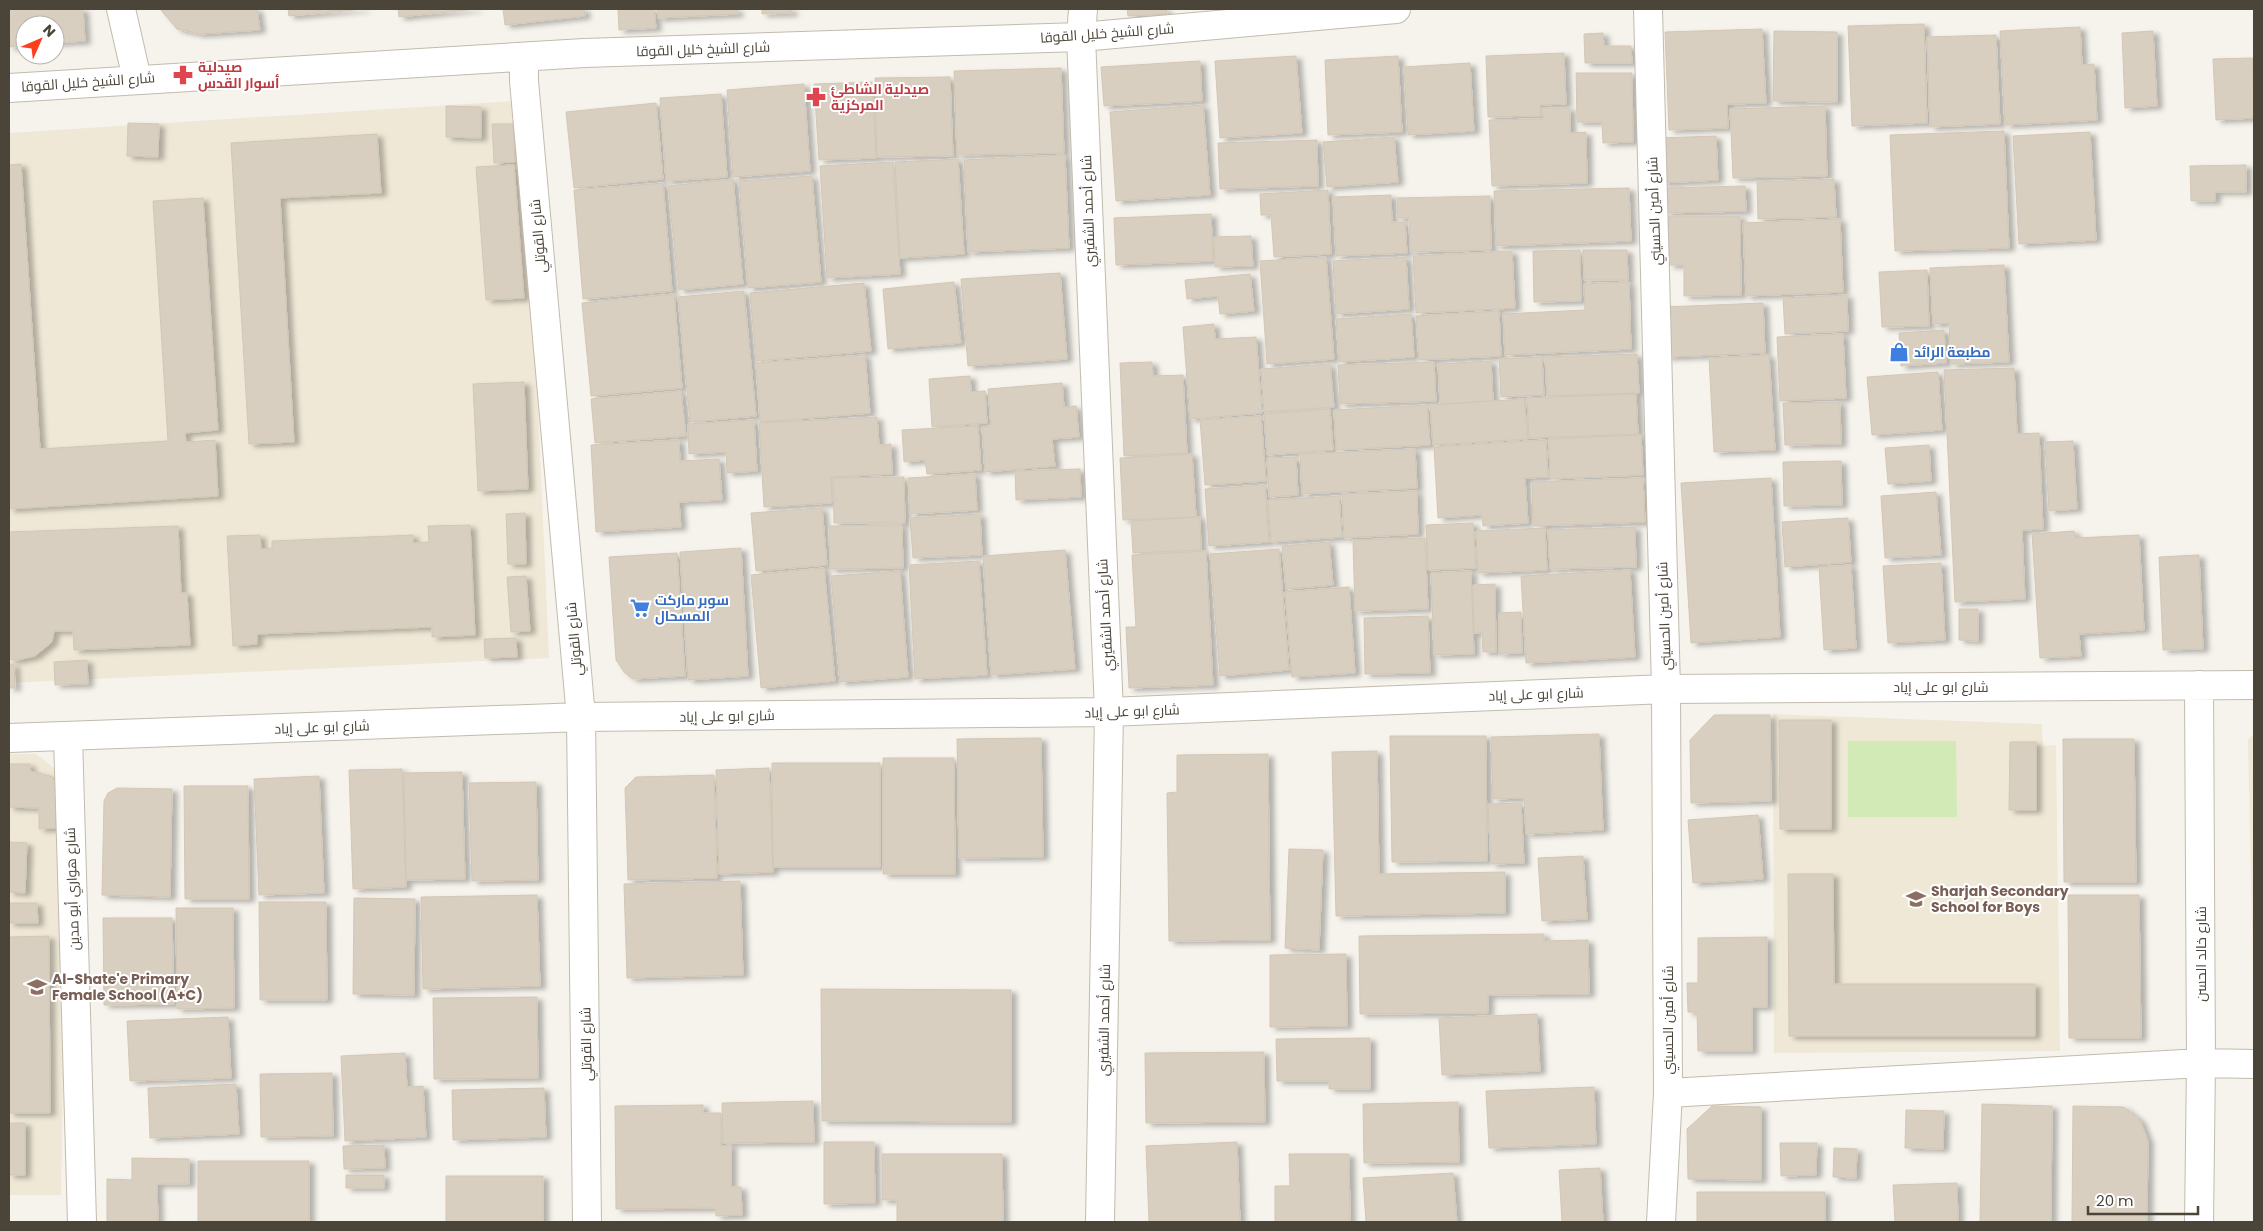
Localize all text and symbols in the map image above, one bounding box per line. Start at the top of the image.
north arrow [15,15,65,65]
street label: شارع الشيخ خليل القوقا [1039,18,1175,48]
text: N [38,20,60,42]
street label: شارع الشيخ خليل القوقا [636,37,770,61]
place label: صيدلية أسوار القدس [198,57,279,93]
pharmacy icon: صيدلية أسوار القدس [172,64,194,86]
street label: شارع الشيخ خليل القوقا [20,67,156,97]
place label: صيدلية الشاطئ المركزية [831,79,929,115]
pharmacy icon: صيدلية الشاطئ المركزية [805,86,827,108]
street label: شارع أحمد الشقيري [1076,154,1102,268]
street label: شارع أمين الحسيني [1642,156,1668,266]
street label: شارع القوتلي [525,198,553,274]
shop icon: مطبعة الرائد [1888,341,1910,363]
place label: مطبعة الرائد [1914,342,1991,362]
street label: شارع أحمد الشقيري [1092,558,1120,672]
street label: شارع أمين الحسيني [1652,561,1678,671]
place label: سوبر ماركت المسحال [655,590,729,626]
supermarket icon: سوبر ماركت المسحال [629,597,651,619]
street label: شارع القوتلي [561,601,589,677]
street label: شارع ابو على إياد [1893,677,1989,697]
street label: شارع ابو على إياد [1488,682,1584,706]
street label: شارع ابو على إياد [1084,699,1180,723]
street label: شارع ابو على إياد [679,705,775,727]
street label: شارع ابو على إياد [274,715,370,739]
street label: شارع هواري أبو مدين [60,827,86,951]
place label: Sharjah Secondary School for Boys [1931,881,2069,917]
school or university icon: Sharjah Secondary School for Boys [1905,888,1927,910]
street label: شارع خالد الحسن [2191,906,2211,1002]
street label: شارع أحمد الشقيري [1093,964,1117,1076]
street label: شارع أمين الحسيني [1658,965,1680,1075]
place label: Al-Shate'e Primary Female School (A+C) [52,969,203,1005]
school or university icon: Al-Shate'e Primary Female School (A+C) [26,976,48,998]
street label: شارع القوتلي [575,1007,599,1081]
scale bar [2088,1184,2198,1216]
text: 20 m [2096,1190,2134,1211]

